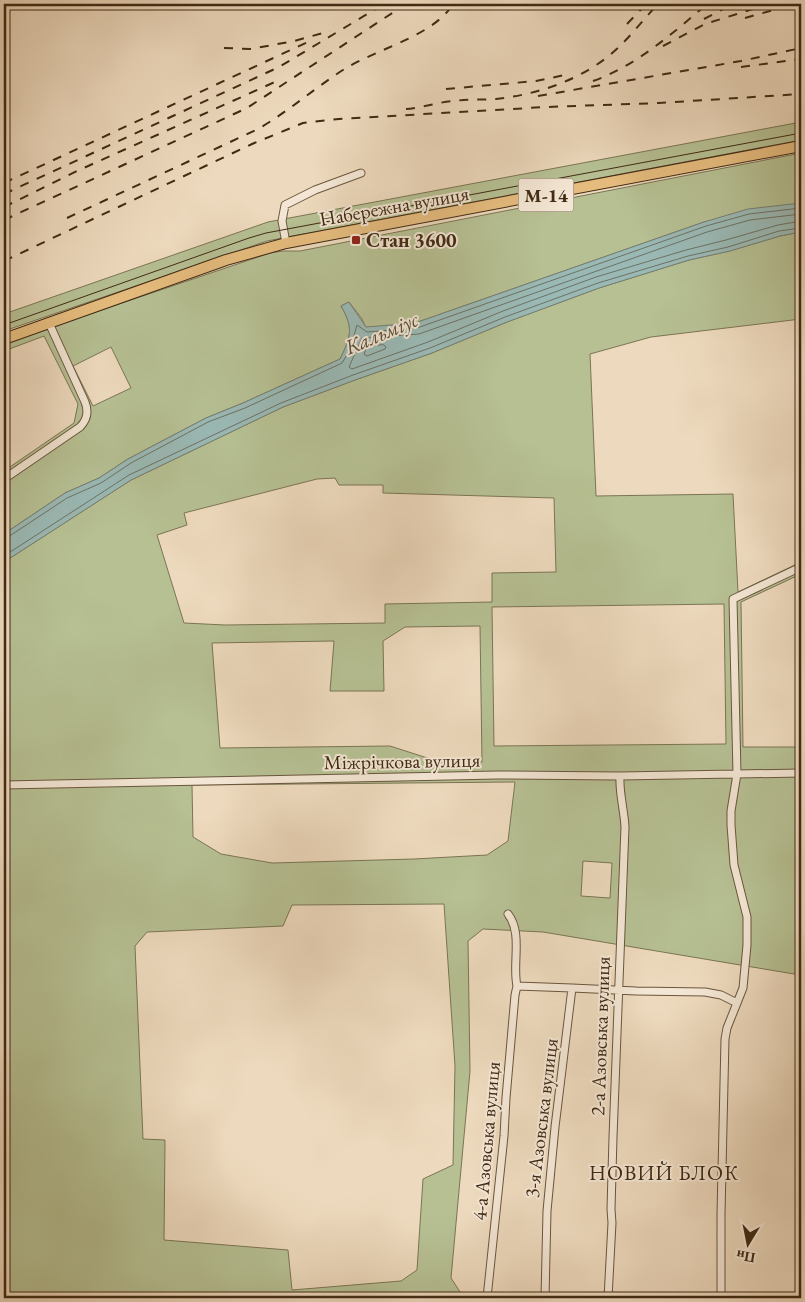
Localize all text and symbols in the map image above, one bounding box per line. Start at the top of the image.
road number: М-14 [518,178,574,212]
street label: Набережна вулиця [317,180,471,232]
place label: Стан 3600 [366,227,457,253]
marker: Стан 3600 [350,234,362,246]
water label: Кальміус [339,305,422,361]
street label: Міжрічкова вулиця [324,747,481,775]
street label: 2-а Азовська вулиця [584,956,616,1116]
street label: 3-я Азовська вулиця [518,1037,564,1199]
street label: 4-а Азовська вулиця [466,1060,506,1222]
district label: НОВИЙ БЛОК [589,1159,739,1186]
north arrow [722,1220,772,1270]
text: Пн [735,1246,757,1267]

